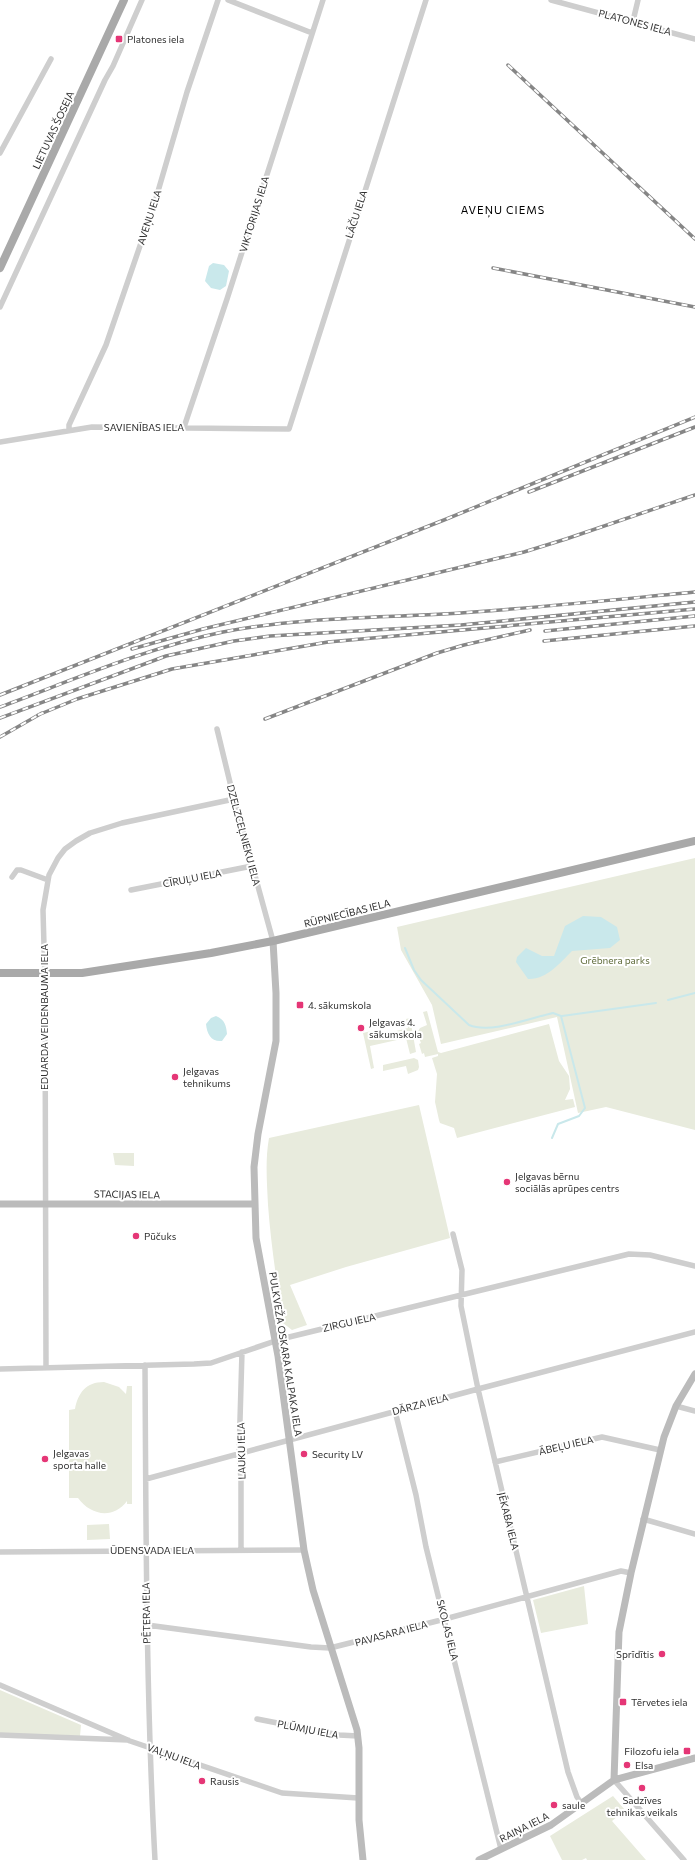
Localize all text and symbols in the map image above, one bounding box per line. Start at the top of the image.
street label: PLATONES IELA [597,7,673,38]
place label: Platones iela [127,33,184,45]
marker: Platones iela [114,34,124,44]
street label: LIETUVAS ŠOSEJA [30,89,76,171]
street label: VIKTORIJAS IELA [237,174,271,254]
street label: AVEŅU IELA [134,188,165,246]
street label: LĀČU IELA [343,188,369,240]
district label: AVEŅU CIEMS [461,203,545,218]
street label: SAVIENĪBAS IELA [104,421,184,433]
street label: DZELZCEĻNIEKU IELA [224,783,263,887]
street label: CĪRUĻU IELA [162,866,223,891]
street label: RŪPNIECĪBAS IELA [303,896,391,930]
street label: EDUARDA VEIDENBAUMA IELA [38,944,50,1090]
park label: Grēbnera parks [580,954,650,966]
place label: 4. sākumskola [308,999,371,1011]
marker: 4. sākumskola [295,1000,305,1010]
place label: Jelgavas 4. sākumskola [369,1016,422,1040]
marker: Jelgavas 4. sākumskola [356,1023,366,1033]
place label: Jelgavas tehnikums [183,1065,231,1089]
marker: Jelgavas tehnikums [170,1072,180,1082]
place label: Jelgavas bērnu sociālās aprūpes centrs [515,1170,620,1194]
marker: Jelgavas bērnu sociālās aprūpes centrs [502,1177,512,1187]
street label: STACIJAS IELA [94,1187,160,1201]
place label: Pūčuks [144,1230,177,1242]
marker: Pūčuks [131,1231,141,1241]
street label: PULKVEŽA OSKARA KALPAKA IELA [267,1271,305,1437]
street label: ZIRGU IELA [321,1310,377,1334]
street label: DĀRZA IELA [391,1391,449,1417]
street label: LAUKU IELA [235,1422,247,1480]
street label: ĀBEĻU IELA [538,1433,595,1458]
place label: Jelgavas sporta halle [53,1447,106,1471]
place label: Security LV [312,1448,363,1460]
marker: Security LV [299,1449,309,1459]
marker: Jelgavas sporta halle [40,1454,50,1464]
street label: JĒKABA IELA [496,1491,522,1551]
street label: ŪDENSVADA IELA [110,1544,194,1556]
street label: PĒTERA IELA [139,1582,153,1644]
street label: SKOLAS IELA [435,1598,461,1662]
street label: PAVASARA IELA [353,1618,429,1648]
place label: Sprīdītis [616,1648,654,1660]
marker: Sprīdītis [657,1649,667,1659]
place label: Tērvetes iela [631,1696,687,1708]
marker: Tērvetes iela [618,1697,628,1707]
street label: PLŪMJU IELA [276,1717,340,1741]
street label: VAĻŅU IELA [145,1741,203,1772]
place label: Filozofu iela [624,1745,679,1757]
marker: Filozofu iela [682,1746,692,1756]
place label: Elsa [635,1759,653,1771]
marker: Elsa [622,1760,632,1770]
place label: Rausis [210,1775,240,1787]
marker: Rausis [197,1776,207,1786]
marker: Sadzīves tehnikas veikals [637,1783,647,1793]
place label: Sadzīves tehnikas veikals [607,1794,678,1818]
place label: saule [562,1799,585,1811]
marker: saule [549,1800,559,1810]
street label: RAIŅA IELA [497,1809,551,1846]

